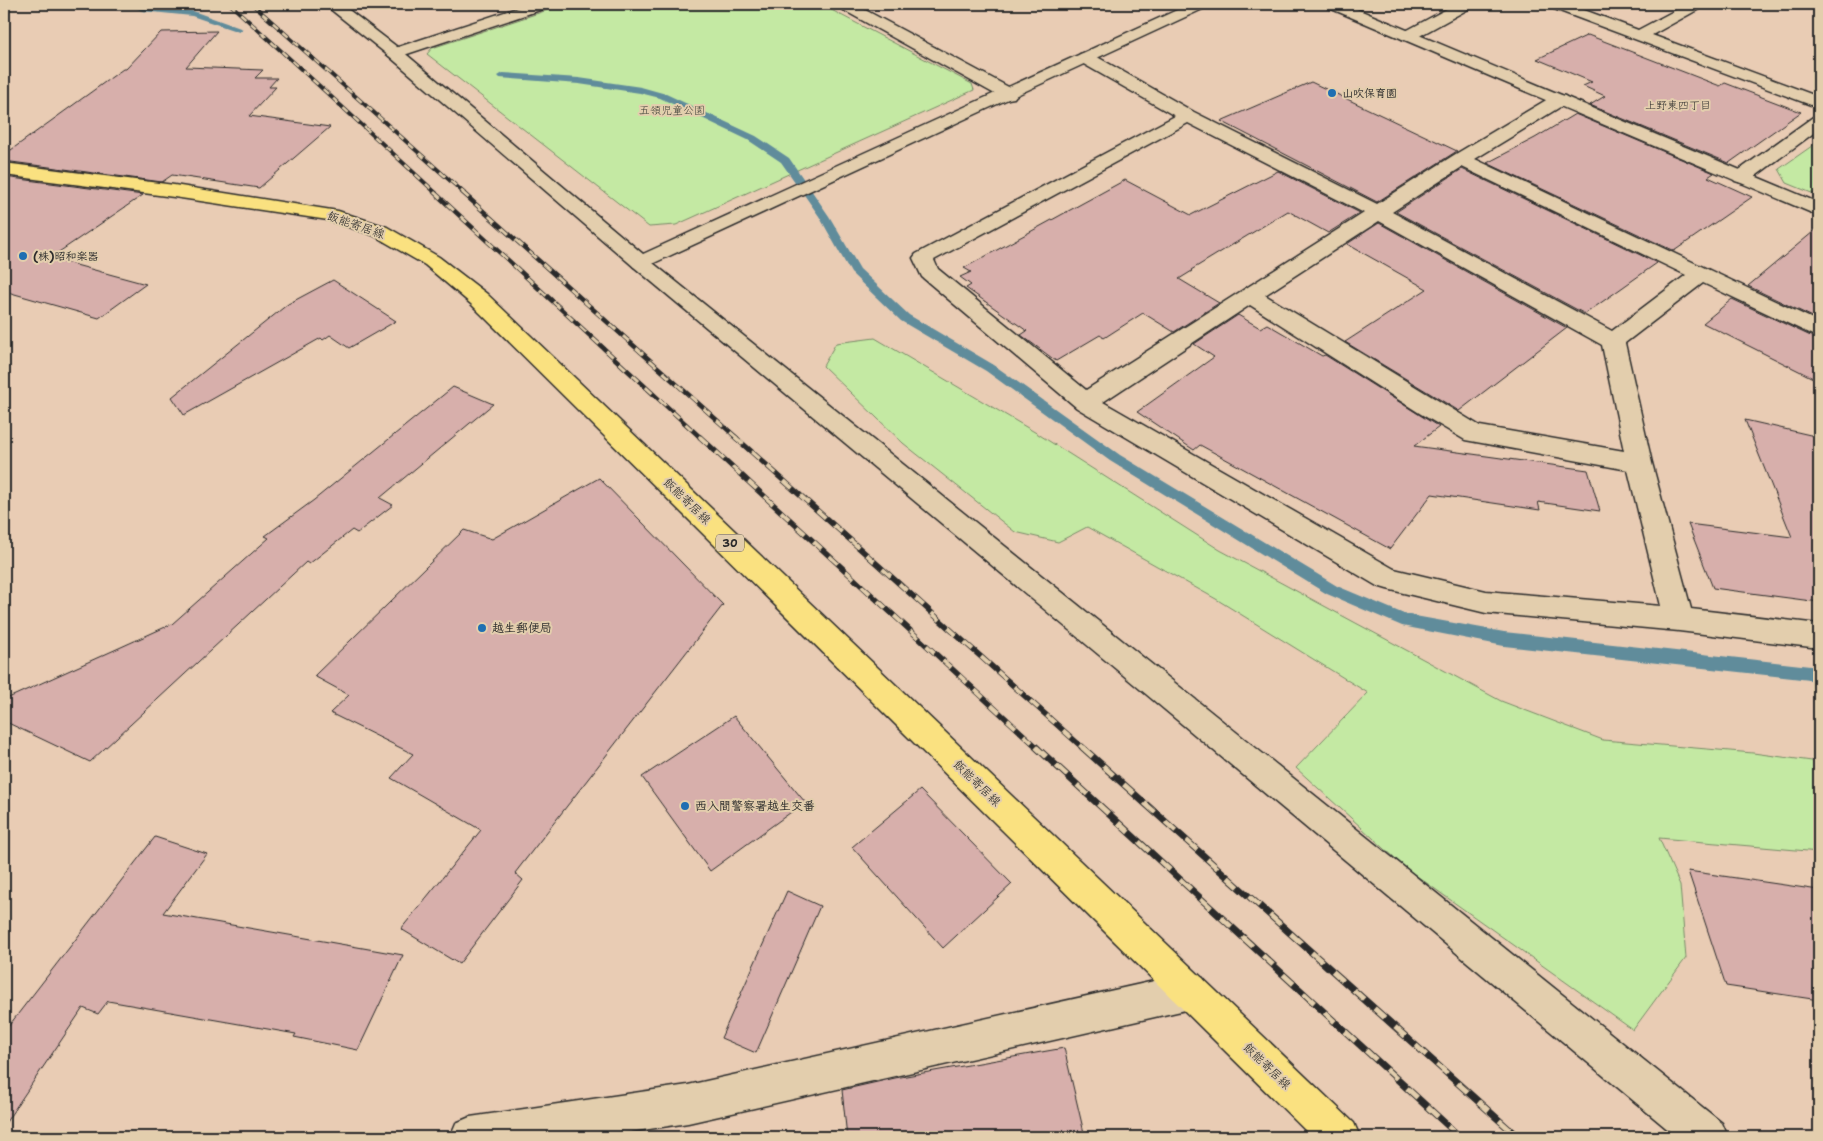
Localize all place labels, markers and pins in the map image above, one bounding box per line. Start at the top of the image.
place label: 山吹保育園 [1342,86,1397,101]
marker: 山吹保育園 [1326,87,1338,99]
place label: (株)昭和楽器 [33,249,99,264]
marker: (株)昭和楽器 [17,250,29,262]
place label: 越生郵便局 [492,620,552,636]
marker: 越生郵便局 [476,622,488,634]
place label: 西入間警察署越生交番 [695,798,815,814]
marker: 西入間警察署越生交番 [679,800,691,812]

